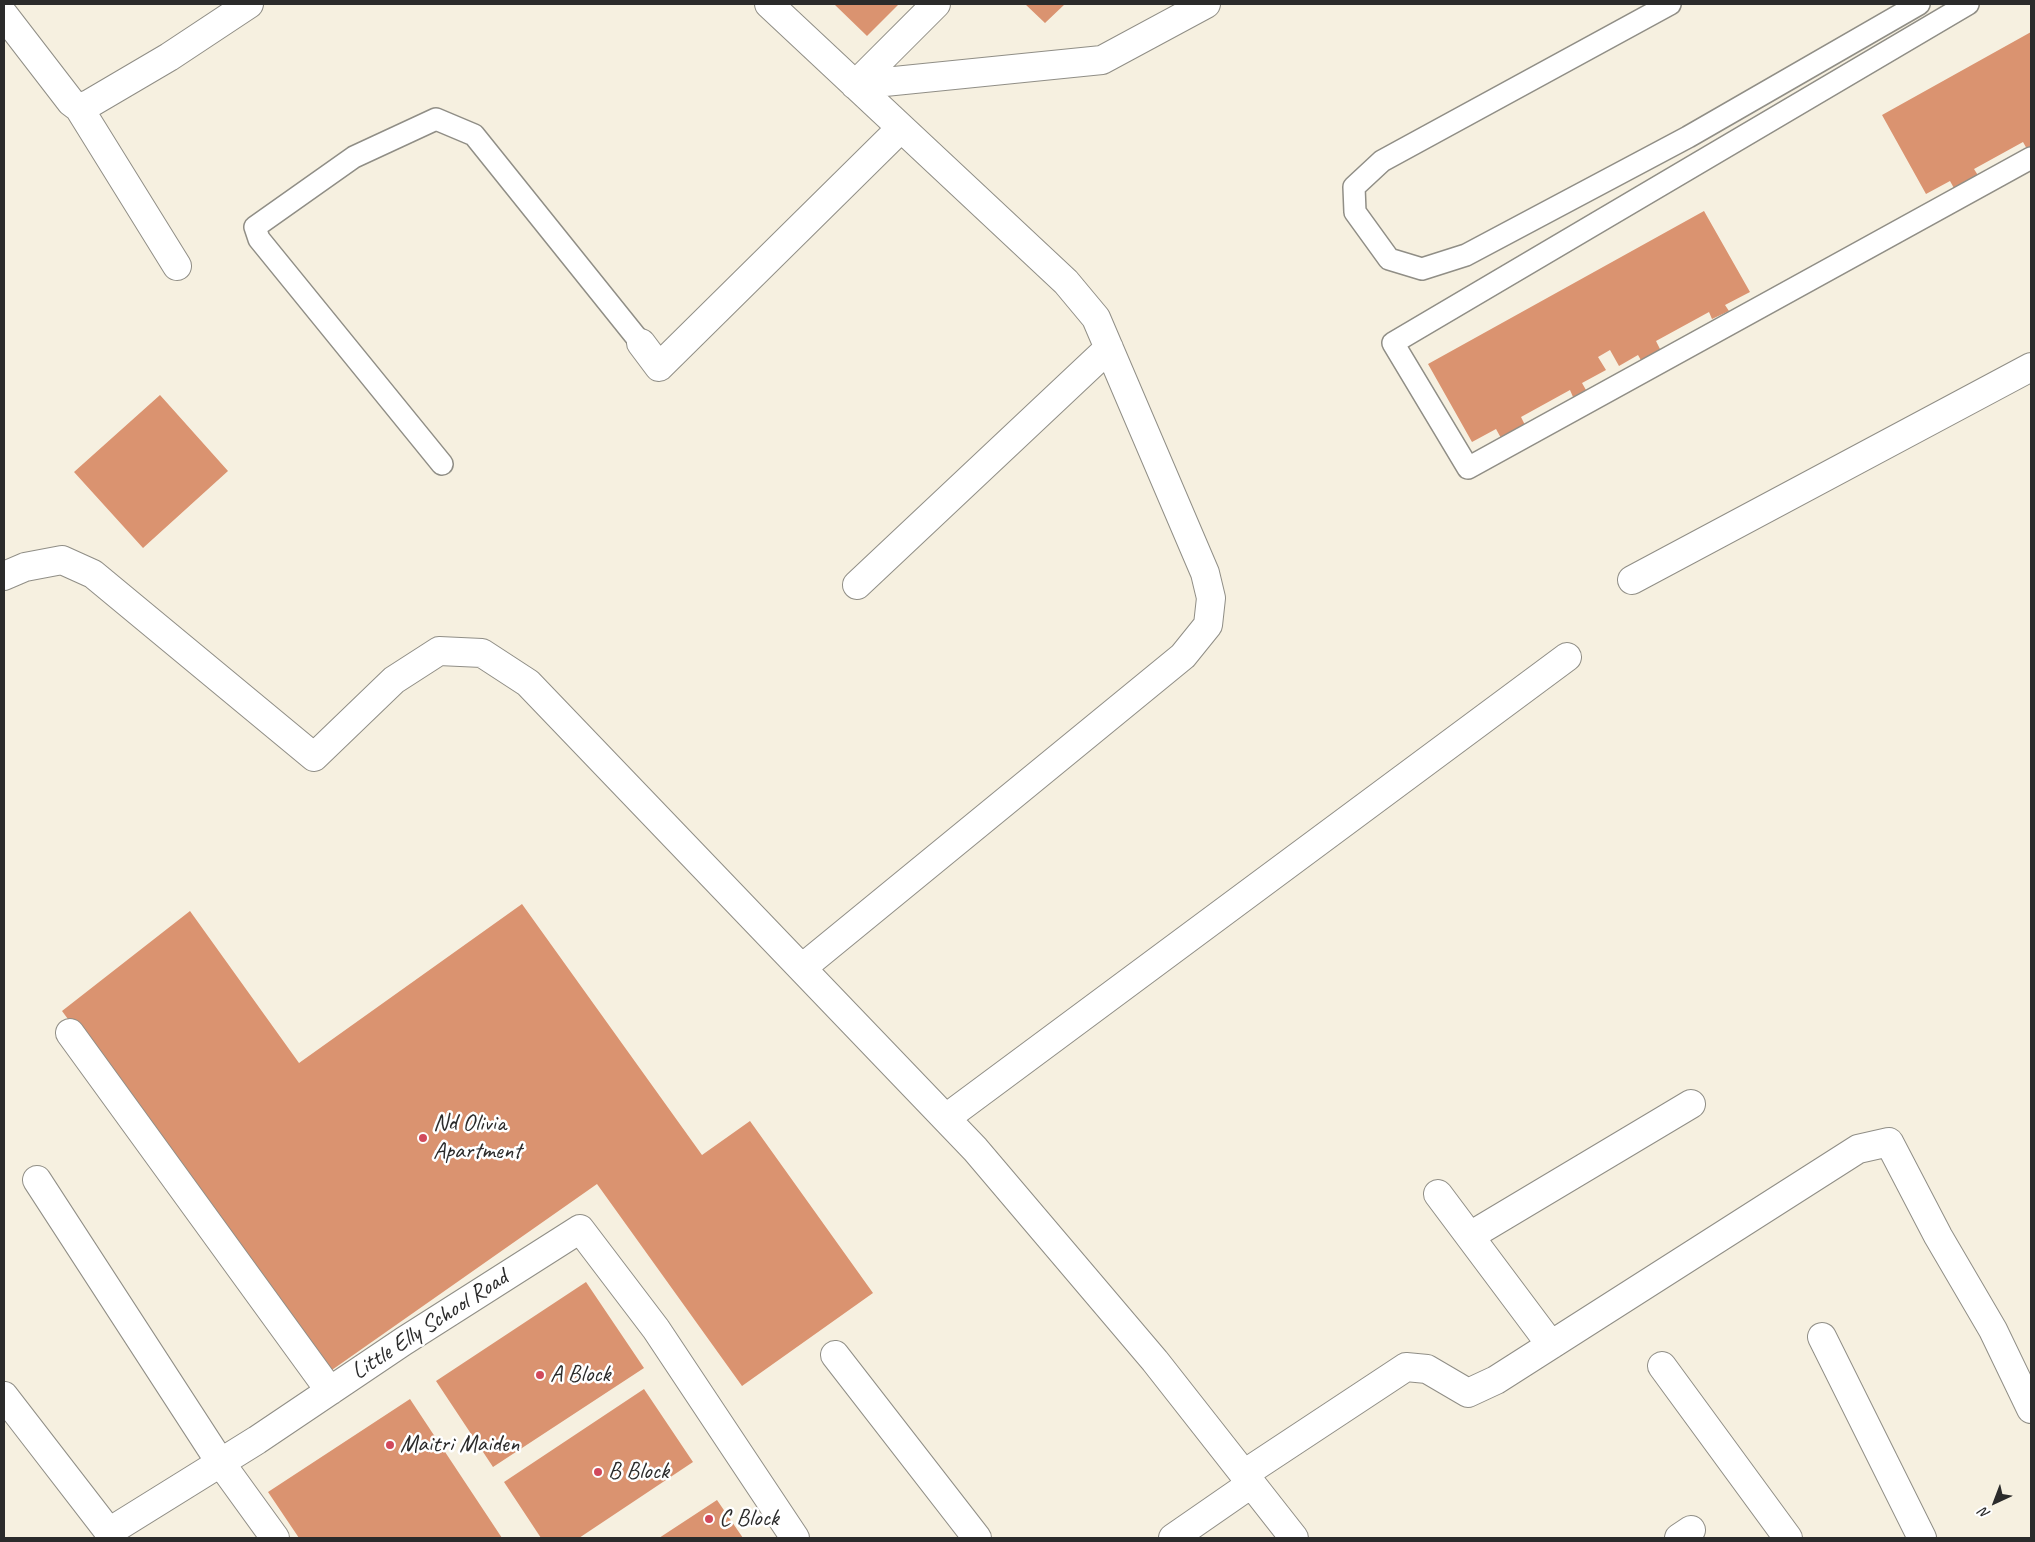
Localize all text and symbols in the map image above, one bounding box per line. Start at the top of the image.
place label: Nd Olivia Apartment [433,1110,521,1166]
marker: Nd Olivia Apartment [417,1132,429,1144]
street label: Little Elly School Road [346,1264,514,1386]
place label: A Block [550,1361,610,1389]
marker: A Block [534,1369,546,1381]
place label: Maitri Maiden [400,1431,519,1459]
marker: Maitri Maiden [384,1439,396,1451]
place label: B Block [608,1458,669,1486]
marker: B Block [592,1466,604,1478]
north arrow [1970,1477,2020,1527]
text: N [1975,1504,1993,1523]
place label: C Block [719,1505,779,1533]
marker: C Block [703,1513,715,1525]

